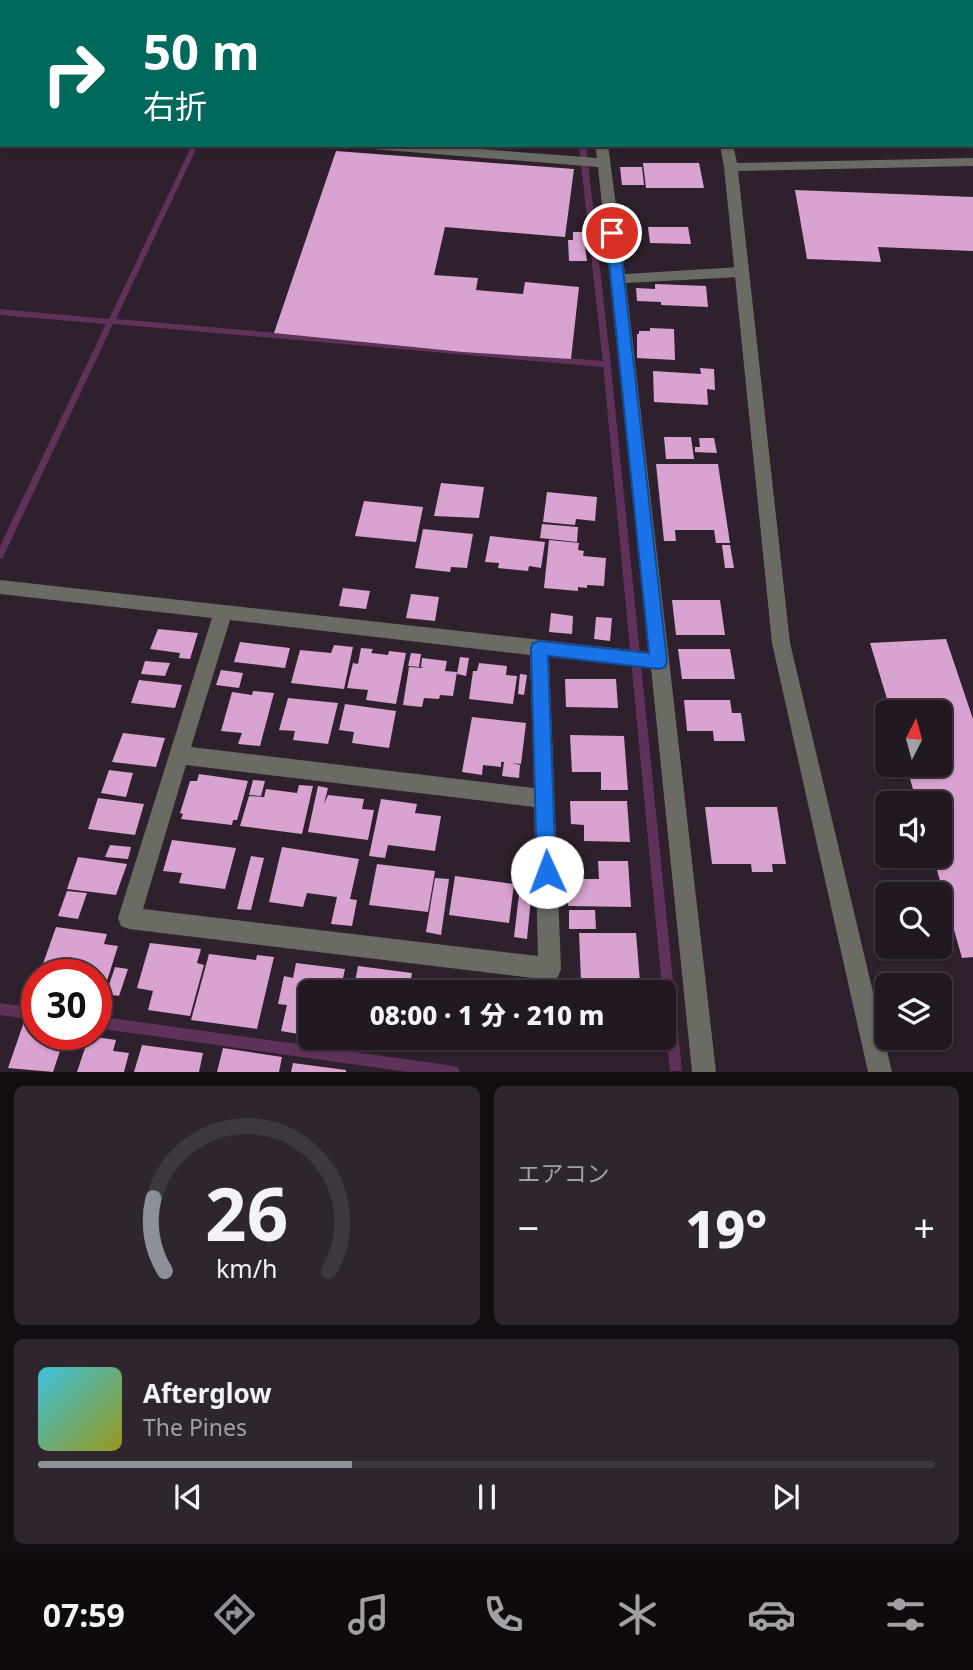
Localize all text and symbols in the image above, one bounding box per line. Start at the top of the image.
text: 50 m [143,18,260,84]
icon: right [28,28,119,119]
text: 右折 [143,84,207,127]
pin [582,203,642,263]
icon: arrive [593,214,631,252]
north arrow [875,700,952,777]
map controls [875,700,952,1050]
button: sound [875,791,952,868]
position arrow [510,835,584,909]
button: search [875,882,952,959]
speed limit sign: 30 [21,959,112,1050]
button: layers [875,973,952,1050]
text: 08:00 · 1 分 · 210 m [370,997,604,1033]
text: エアコン [518,1157,610,1189]
text: 26 [205,1164,288,1263]
text: 19° [685,1192,767,1263]
text: − [518,1201,539,1253]
text: + [913,1201,935,1253]
text: km/h [216,1251,278,1285]
text: Afterglow [143,1375,271,1411]
text: The Pines [143,1411,247,1443]
icon: previous [169,1478,207,1516]
icon: pause [468,1478,506,1516]
icon: next [767,1478,805,1516]
icon: directions [210,1590,259,1639]
icon: music [344,1590,393,1639]
icon: phone [479,1590,528,1639]
icon: climate [613,1590,662,1639]
icon: car [747,1590,796,1639]
icon: filters [881,1590,930,1639]
text: 07:59 [43,1593,125,1636]

